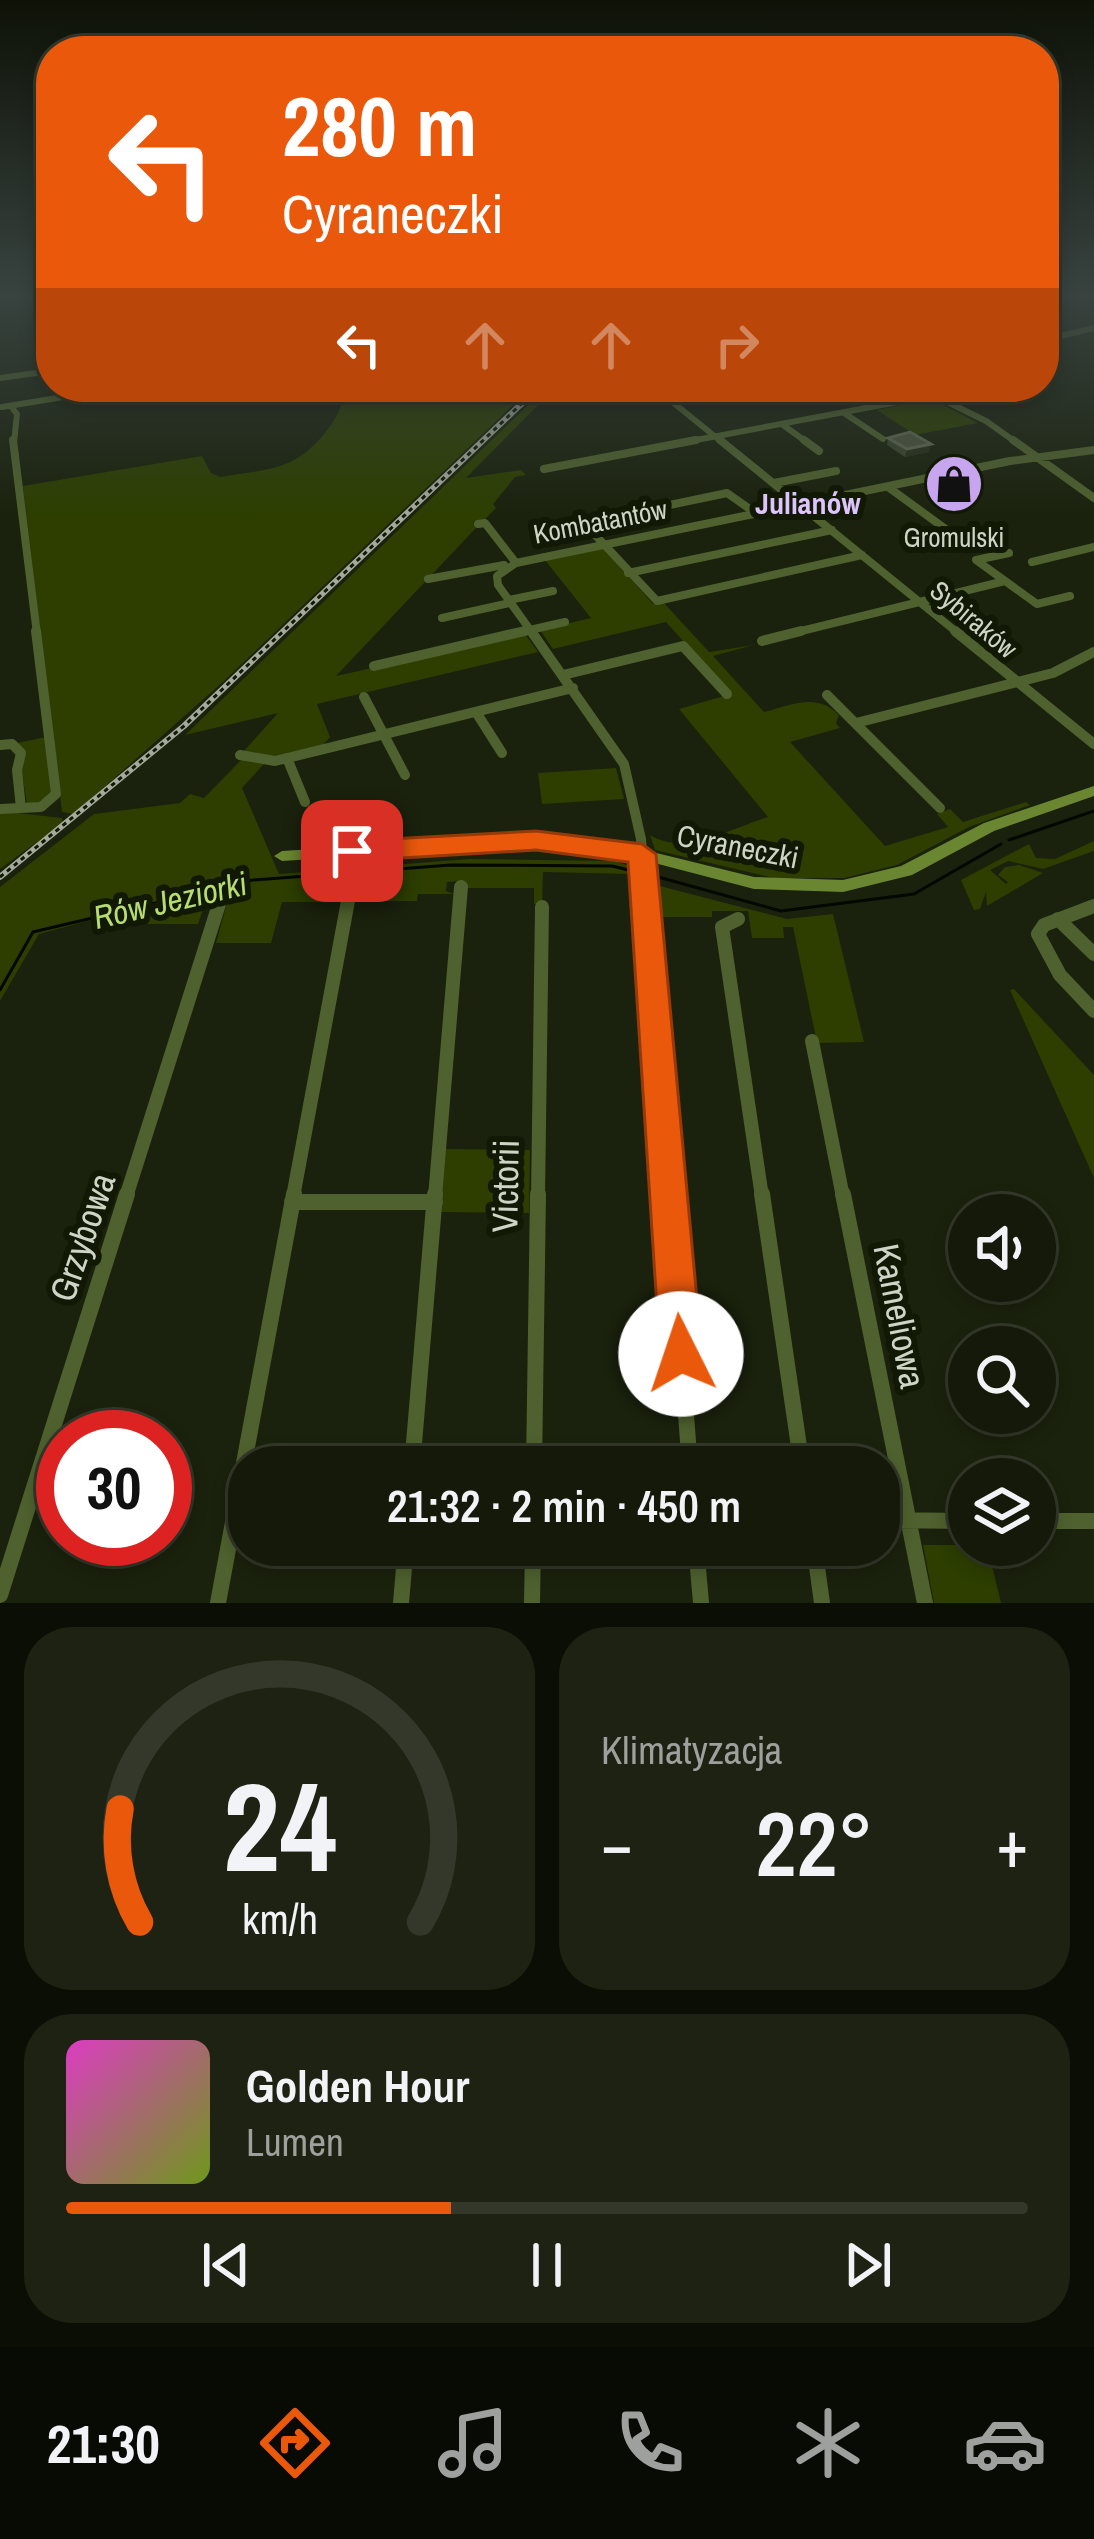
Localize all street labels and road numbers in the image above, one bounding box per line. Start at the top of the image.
street label: Kombatantów [530,490,670,552]
street label: Sybiraków [923,572,1025,666]
street label: Cyraneczki [674,815,802,877]
street label: Victorii [480,1139,530,1233]
street label: Grzybowa [38,1166,126,1308]
street label: Kameliowa [863,1240,937,1392]

